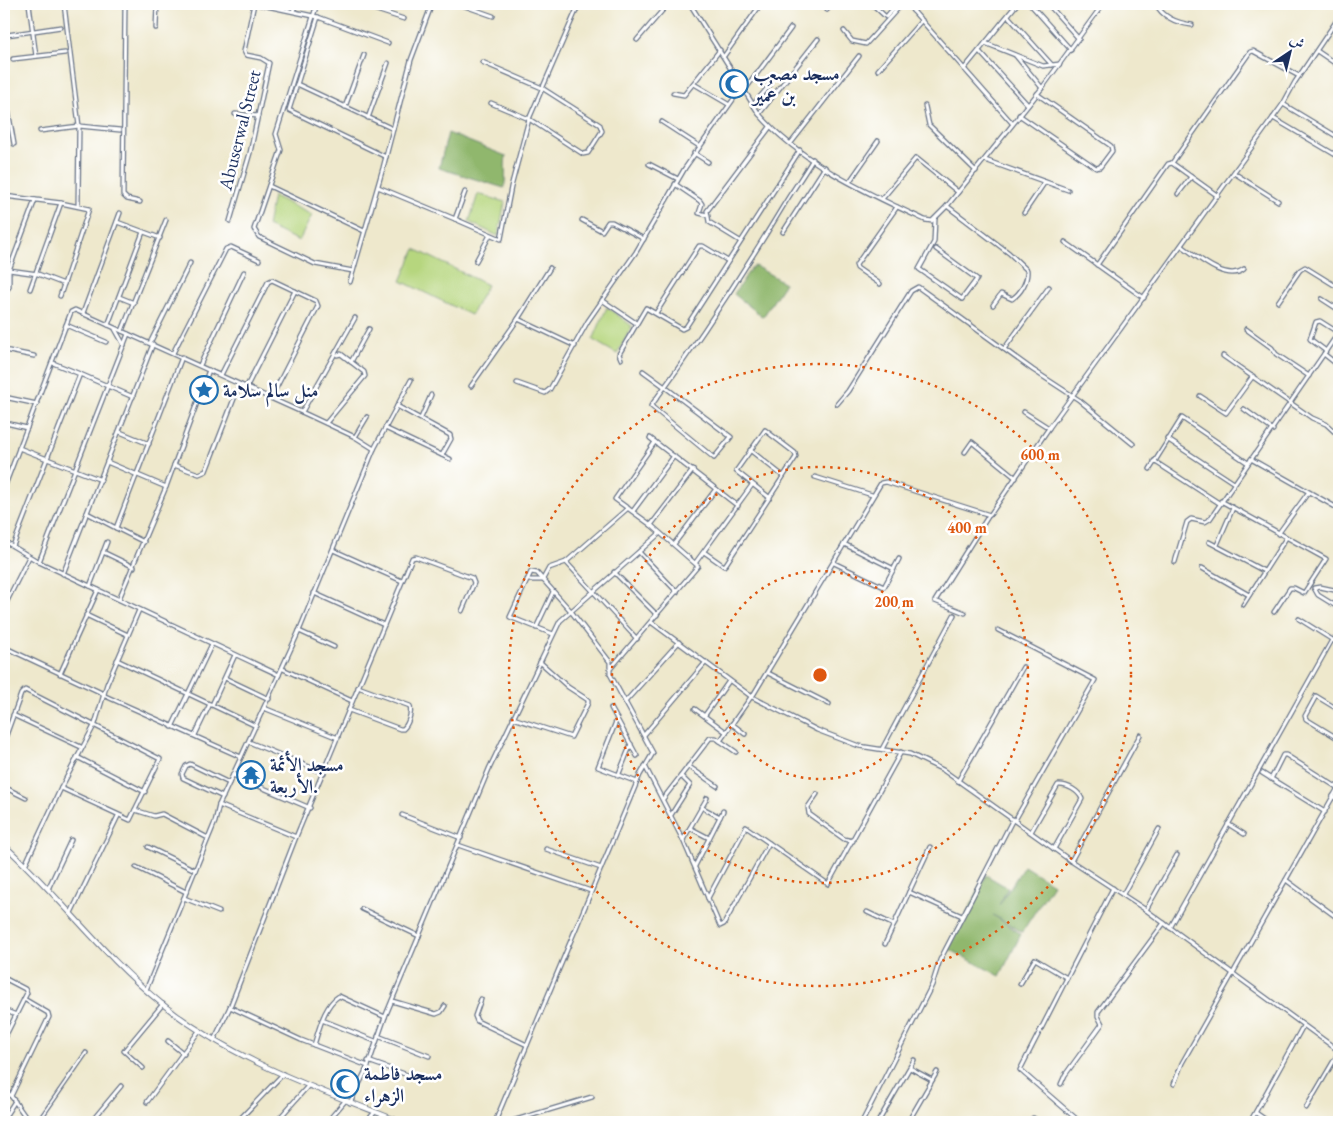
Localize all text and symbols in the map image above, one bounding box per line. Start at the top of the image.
north arrow [1266,28,1316,78]
text: ش [1287,30,1308,53]
place label: مسجد مصعب بن عُمير [751,61,840,108]
street label: Abuserwal Street [212,67,267,194]
mosque icon: مسجد مصعب بن عُمير [719,69,749,99]
place icon: منل سالم سلامة [189,375,219,405]
place label: منل سالم سلامة [223,378,318,407]
text: 600 m [1020,445,1060,464]
text: 400 m [947,518,987,537]
text: 200 m [874,592,914,611]
centre of rings [811,666,829,684]
place label: مسجد الأئمة الأربعة. [270,750,344,799]
temple icon: مسجد الأئمة الأربعة. [236,760,266,790]
place label: مسجد فاطمة الزهراء [364,1061,443,1108]
mosque icon: مسجد فاطمة الزهراء [330,1069,360,1099]

